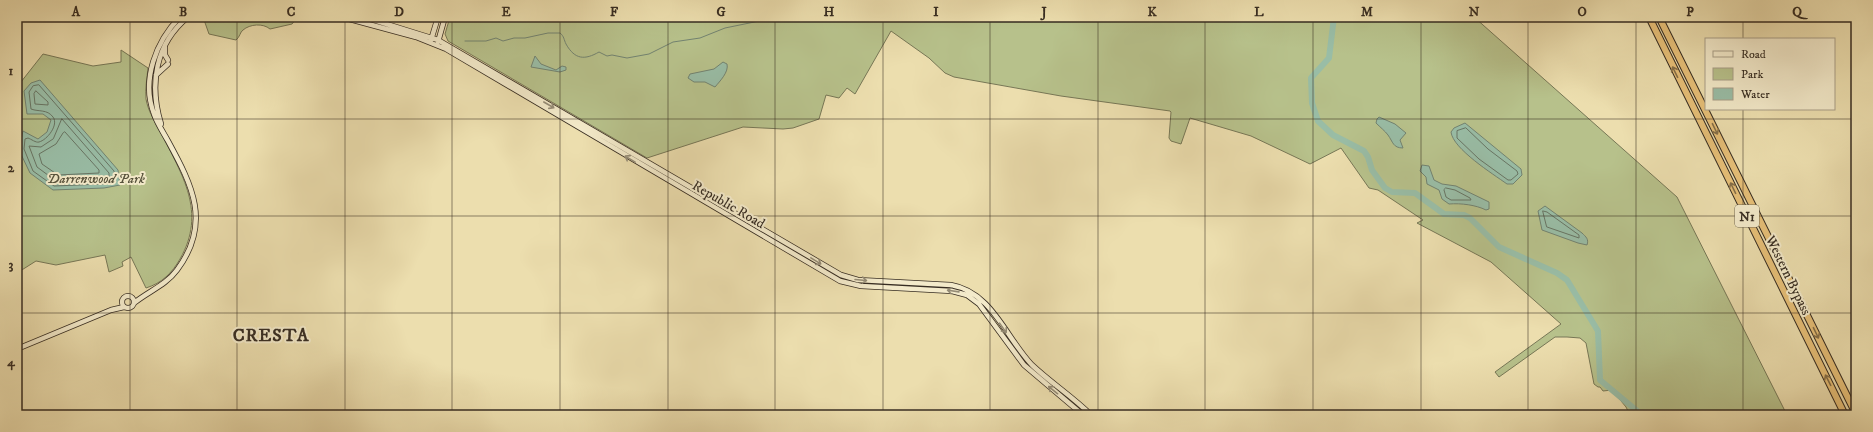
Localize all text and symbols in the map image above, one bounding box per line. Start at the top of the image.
text: A [71,4,81,20]
text: B [179,4,187,20]
text: C [287,4,296,20]
text: D [394,4,404,20]
text: E [501,4,511,20]
text: F [610,4,619,20]
text: G [716,4,726,20]
text: H [824,4,835,20]
text: I [933,4,939,20]
text: J [1039,4,1047,21]
text: K [1147,4,1157,20]
text: L [1254,4,1264,20]
text: M [1361,4,1373,20]
text: N [1469,4,1480,20]
text: O [1577,4,1587,20]
text: P [1686,4,1694,20]
text: Q [1792,4,1808,20]
legend [1705,38,1835,110]
text: Road [1741,47,1766,62]
text: 1 [9,63,14,79]
one-way arrow [1671,66,1679,78]
text: Park [1741,67,1763,82]
text: Water [1740,87,1770,102]
one-way arrow [543,101,554,109]
one-way arrow [1712,122,1719,134]
one-way arrow [625,155,636,163]
text: 2 [8,160,15,176]
park label: Darrenwood Park [47,170,145,188]
street label: Republic Road [689,177,768,233]
one-way arrow [1729,183,1736,195]
road number: N1 [1735,205,1759,227]
street label: Western Bypass [1761,232,1815,318]
text: 3 [9,257,14,273]
one-way arrow [810,257,821,265]
one-way arrow [854,276,867,284]
one-way arrow [947,287,960,295]
one-way arrow [999,322,1007,333]
district label: CRESTA [233,325,309,347]
one-way arrow [1813,327,1820,339]
text: 4 [6,354,15,371]
one-way arrow [1824,374,1831,386]
one-way arrow [1048,385,1058,394]

